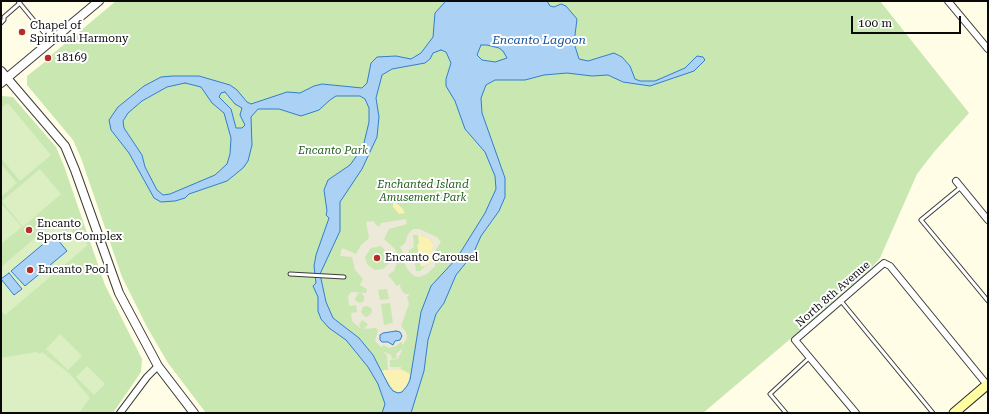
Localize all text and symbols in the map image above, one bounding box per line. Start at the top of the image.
scale bar [853,8,963,34]
text: 100 m [858,16,892,30]
place label: Chapel of Spiritual Harmony [30,19,129,45]
marker: Chapel of Spiritual Harmony [17,27,27,37]
water label: Encanto Lagoon [492,33,586,47]
place label: 18169 [56,51,87,65]
marker: 18169 [43,53,53,63]
park label: Encanto Park [298,144,368,158]
park label: Enchanted Island Amusement Park [377,178,469,204]
place label: Encanto Sports Complex [37,217,122,243]
marker: Encanto Sports Complex [24,225,34,235]
place label: Encanto Carousel [385,251,478,265]
marker: Encanto Carousel [372,253,382,263]
street label: North 8th Avenue [793,258,873,330]
place label: Encanto Pool [38,263,109,277]
marker: Encanto Pool [25,265,35,275]

